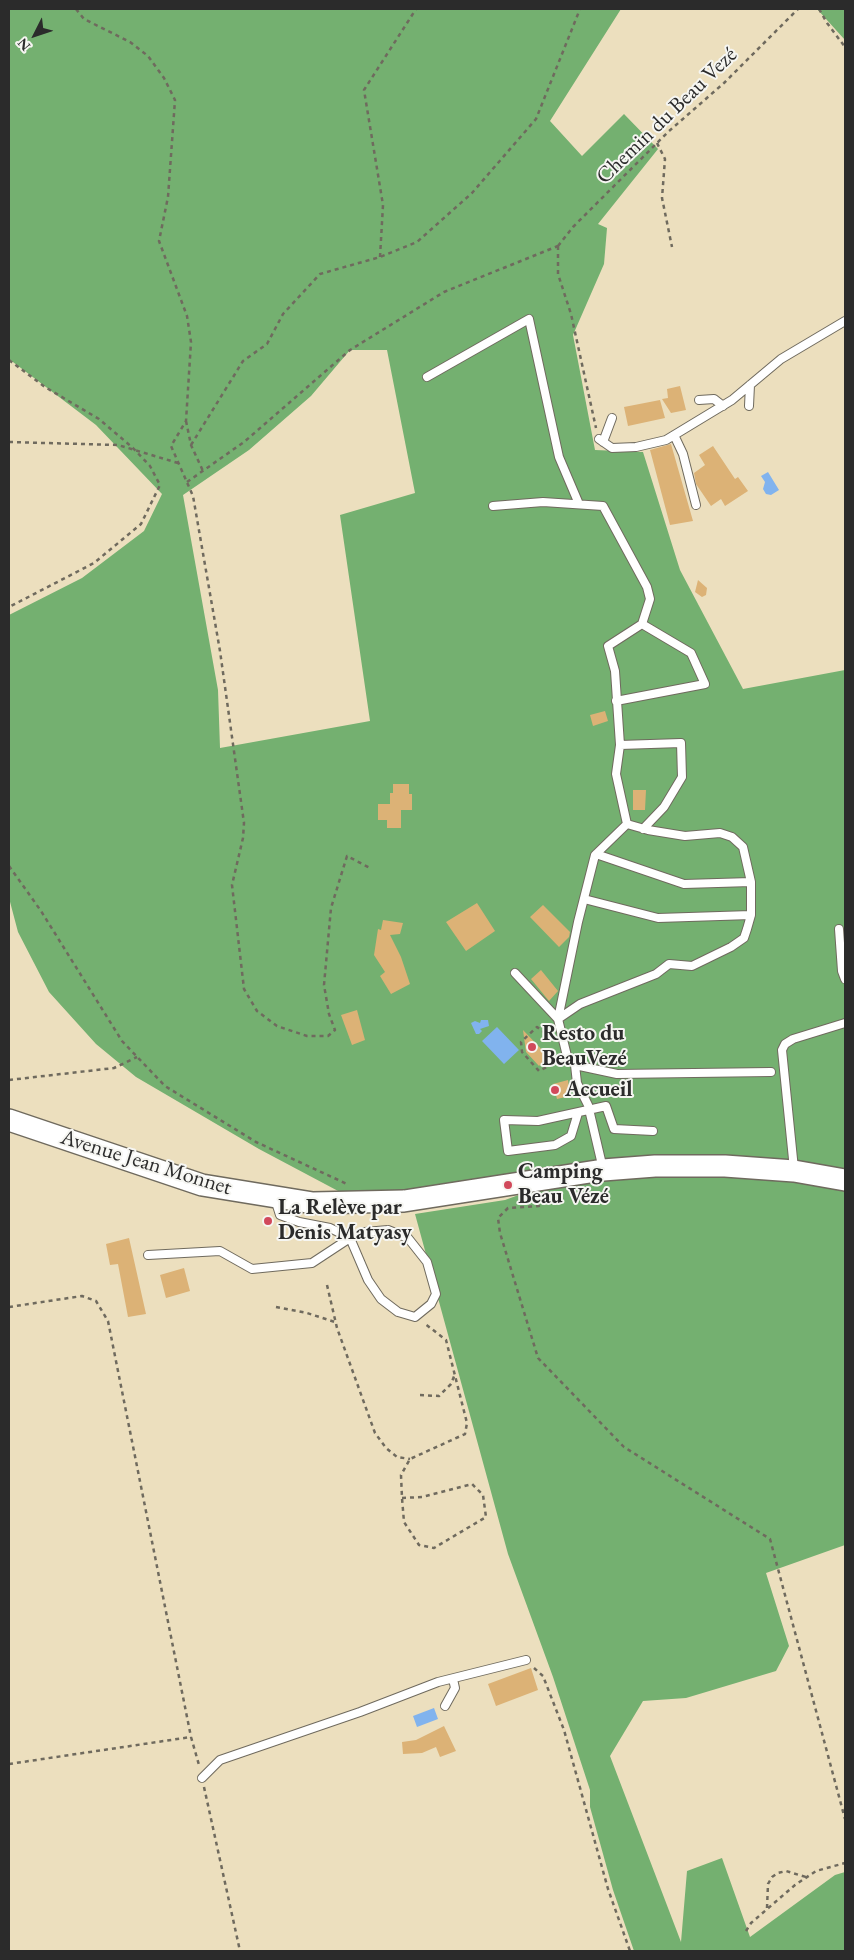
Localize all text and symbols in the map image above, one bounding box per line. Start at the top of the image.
north arrow [10,10,60,60]
text: N [13,35,34,55]
street label: Chemin du Beau Vezé [591,42,743,190]
place label: Resto du BeauVezé [542,1021,627,1072]
marker: Resto du BeauVezé [526,1041,538,1053]
place label: Accueil [565,1077,633,1103]
marker: Accueil [549,1084,561,1096]
street label: Avenue Jean Monnet [57,1124,235,1202]
place label: Camping Beau Vézé [518,1159,609,1210]
marker: Camping Beau Vézé [502,1179,514,1191]
place label: La Relève par Denis Matyasy [278,1195,412,1246]
marker: La Relève par Denis Matyasy [262,1215,274,1227]

